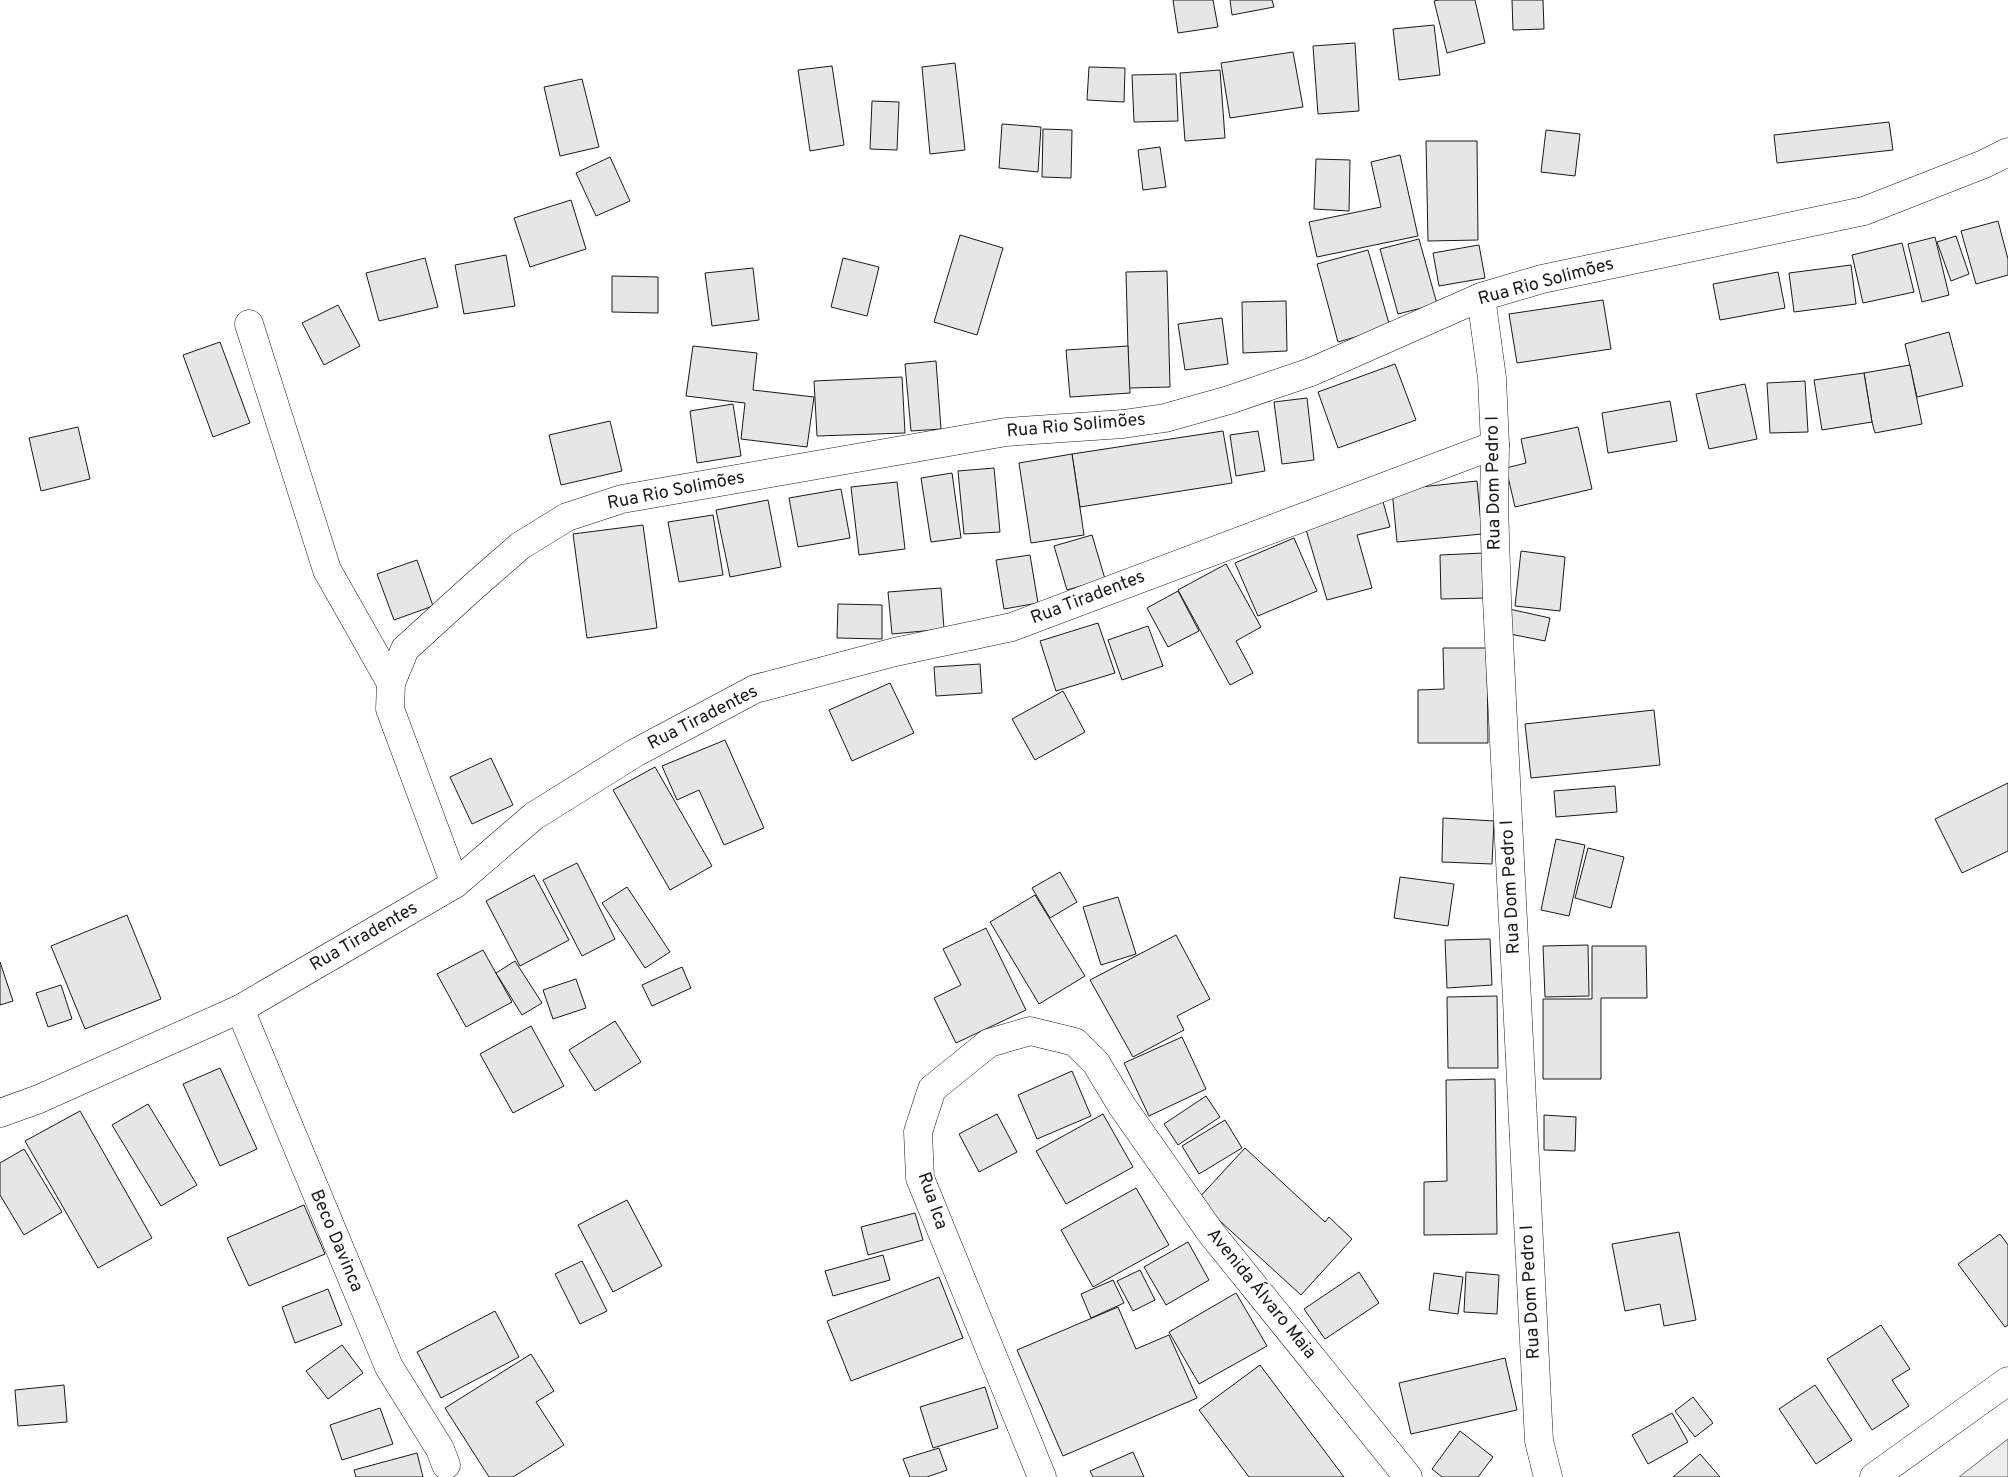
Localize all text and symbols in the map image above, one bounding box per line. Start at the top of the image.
street label: Rua Rio Solimões [1476,253,1616,311]
street label: Rua Rio Solimões [1006,408,1146,444]
street label: Rua Dom Pedro I [1481,415,1507,551]
street label: Rua Rio Solimões [605,466,747,516]
street label: Rua Tiradentes [1027,566,1149,630]
street label: Rua Tiradentes [644,680,762,756]
street label: Rua Dom Pedro I [1496,819,1526,955]
street label: Rua Tiradentes [306,897,422,977]
street label: Rua Ica [912,1169,952,1233]
street label: Beco Davinca [304,1186,368,1296]
street label: Avenida Álvaro Maia [1201,1223,1322,1364]
street label: Rua Dom Pedro I [1516,1224,1546,1360]

